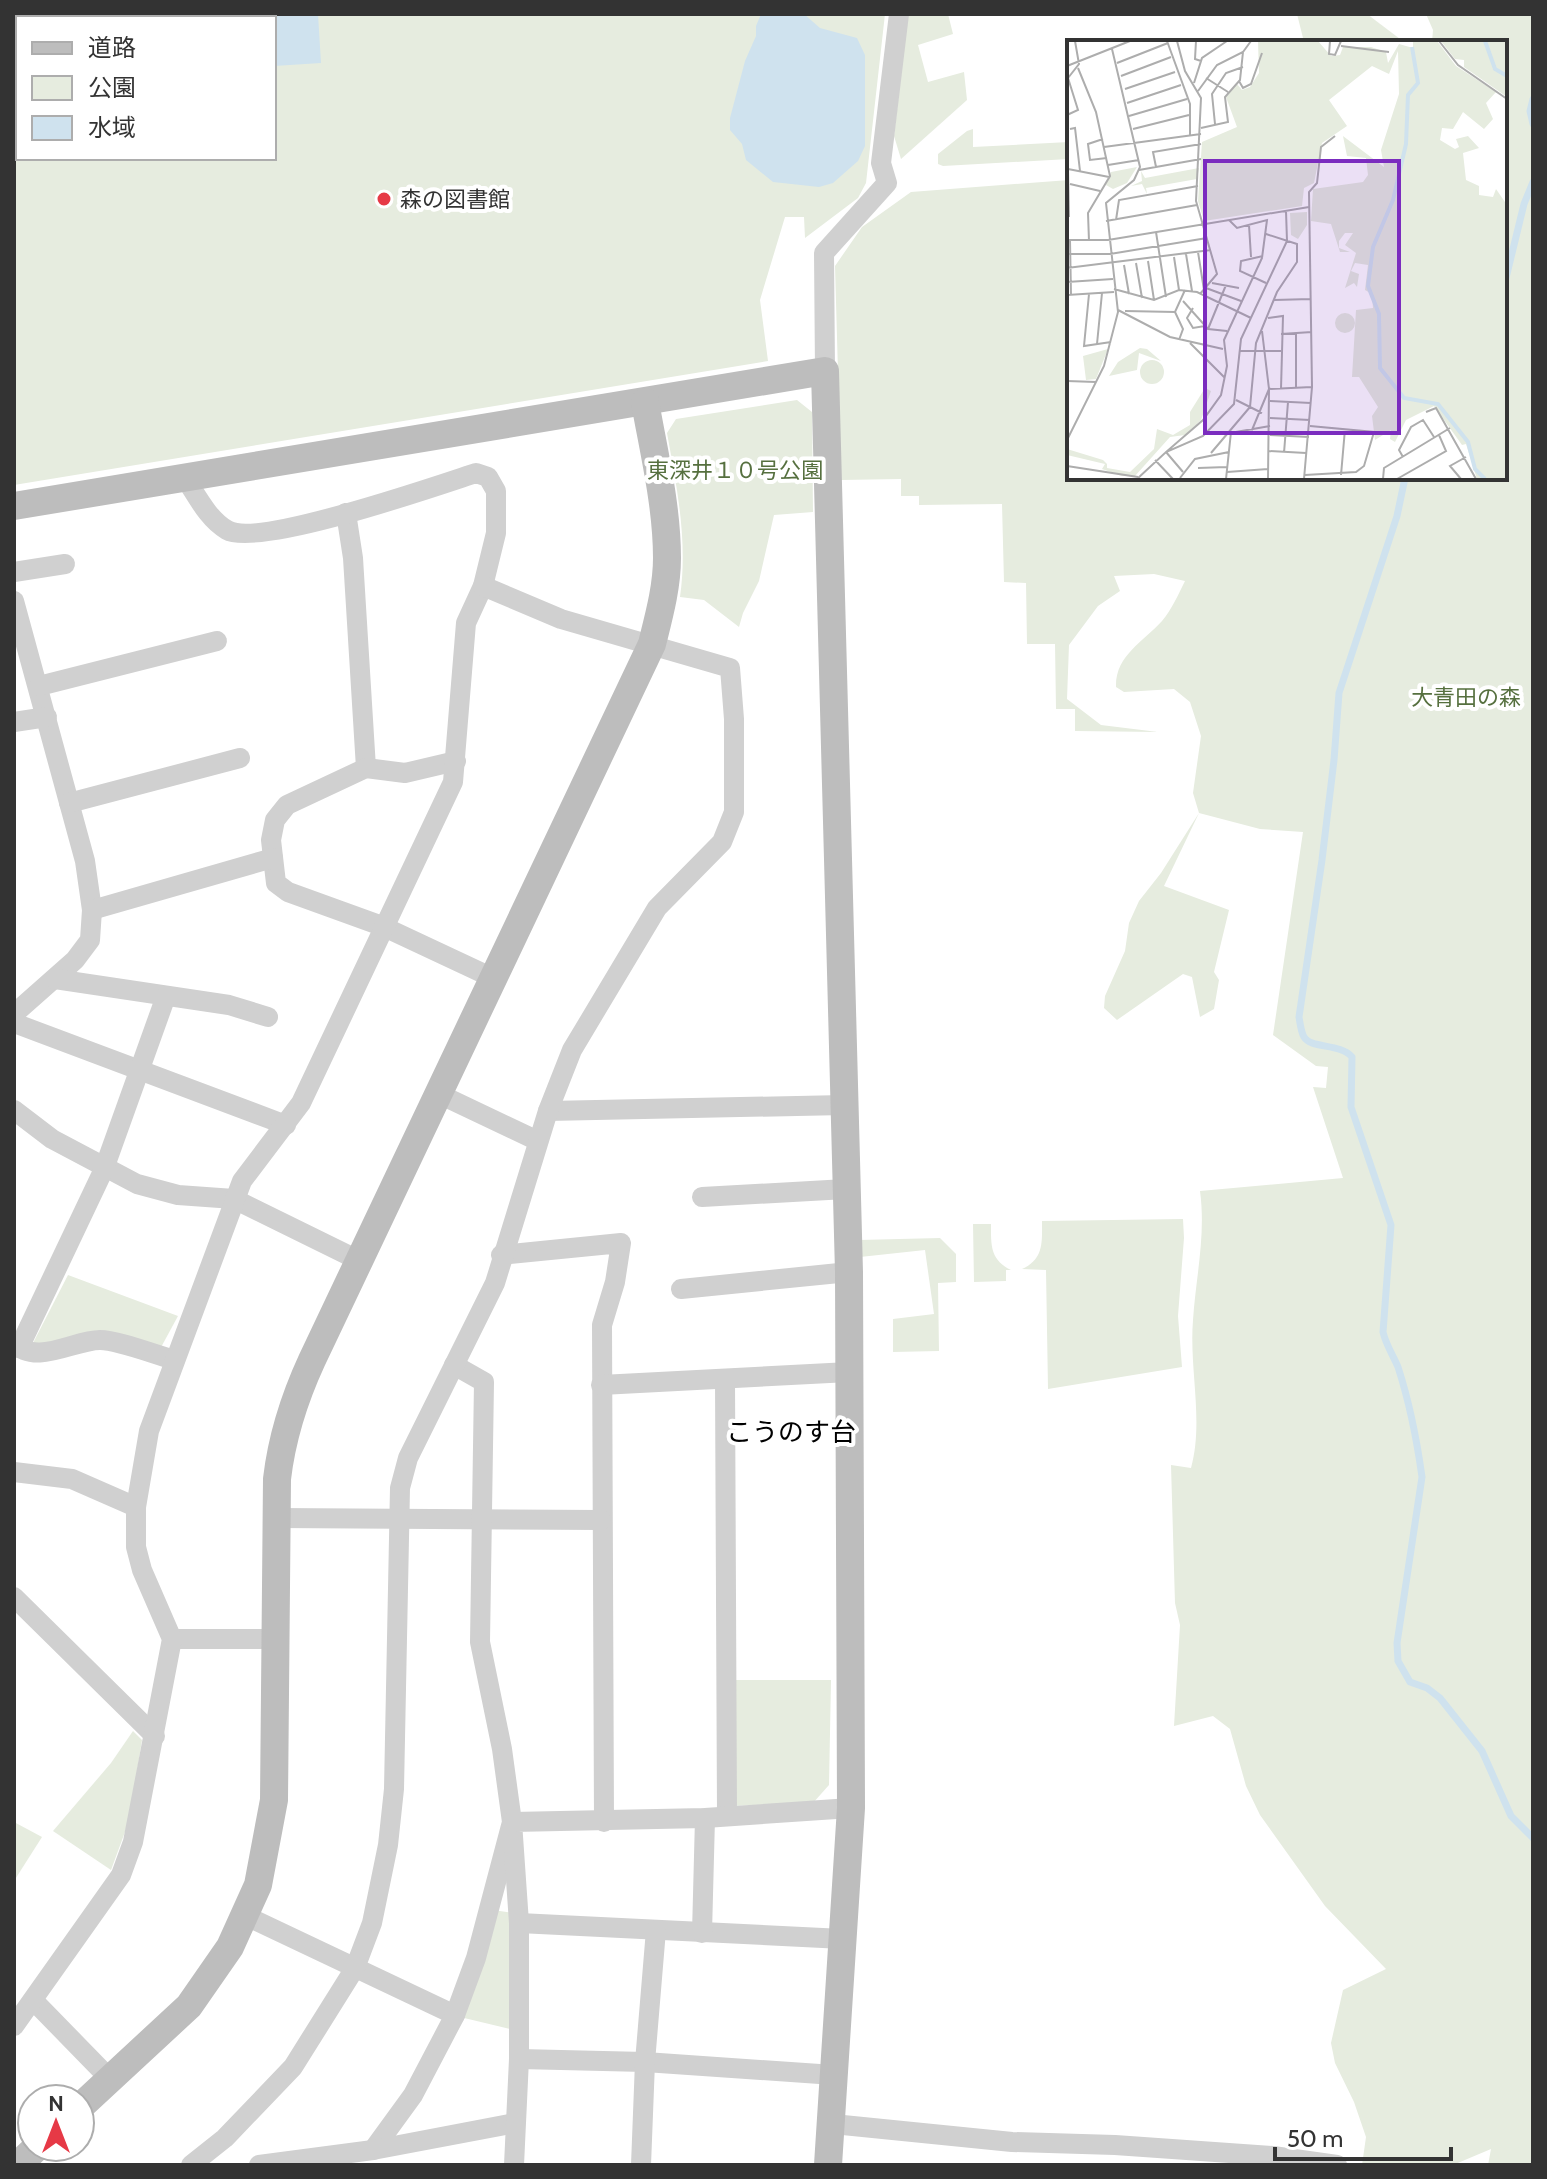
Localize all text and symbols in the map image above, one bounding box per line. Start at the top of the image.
legend [16,16,276,160]
text: 道路 [88,33,136,62]
inset map [1067,40,1507,480]
text: 公園 [88,73,136,102]
text: 水域 [88,113,136,142]
place label: 森の図書館 [400,186,510,213]
marker: 森の図書館 [375,190,393,208]
park label: 東深井１０号公園 [647,457,823,484]
park label: 大青田の森 [1411,684,1521,711]
district label: こうのす台 [726,1416,856,1448]
north arrow [16,2083,96,2163]
text: N [48,2090,64,2117]
scale bar [1275,2111,1451,2161]
text: 50 m [1287,2124,1343,2153]

